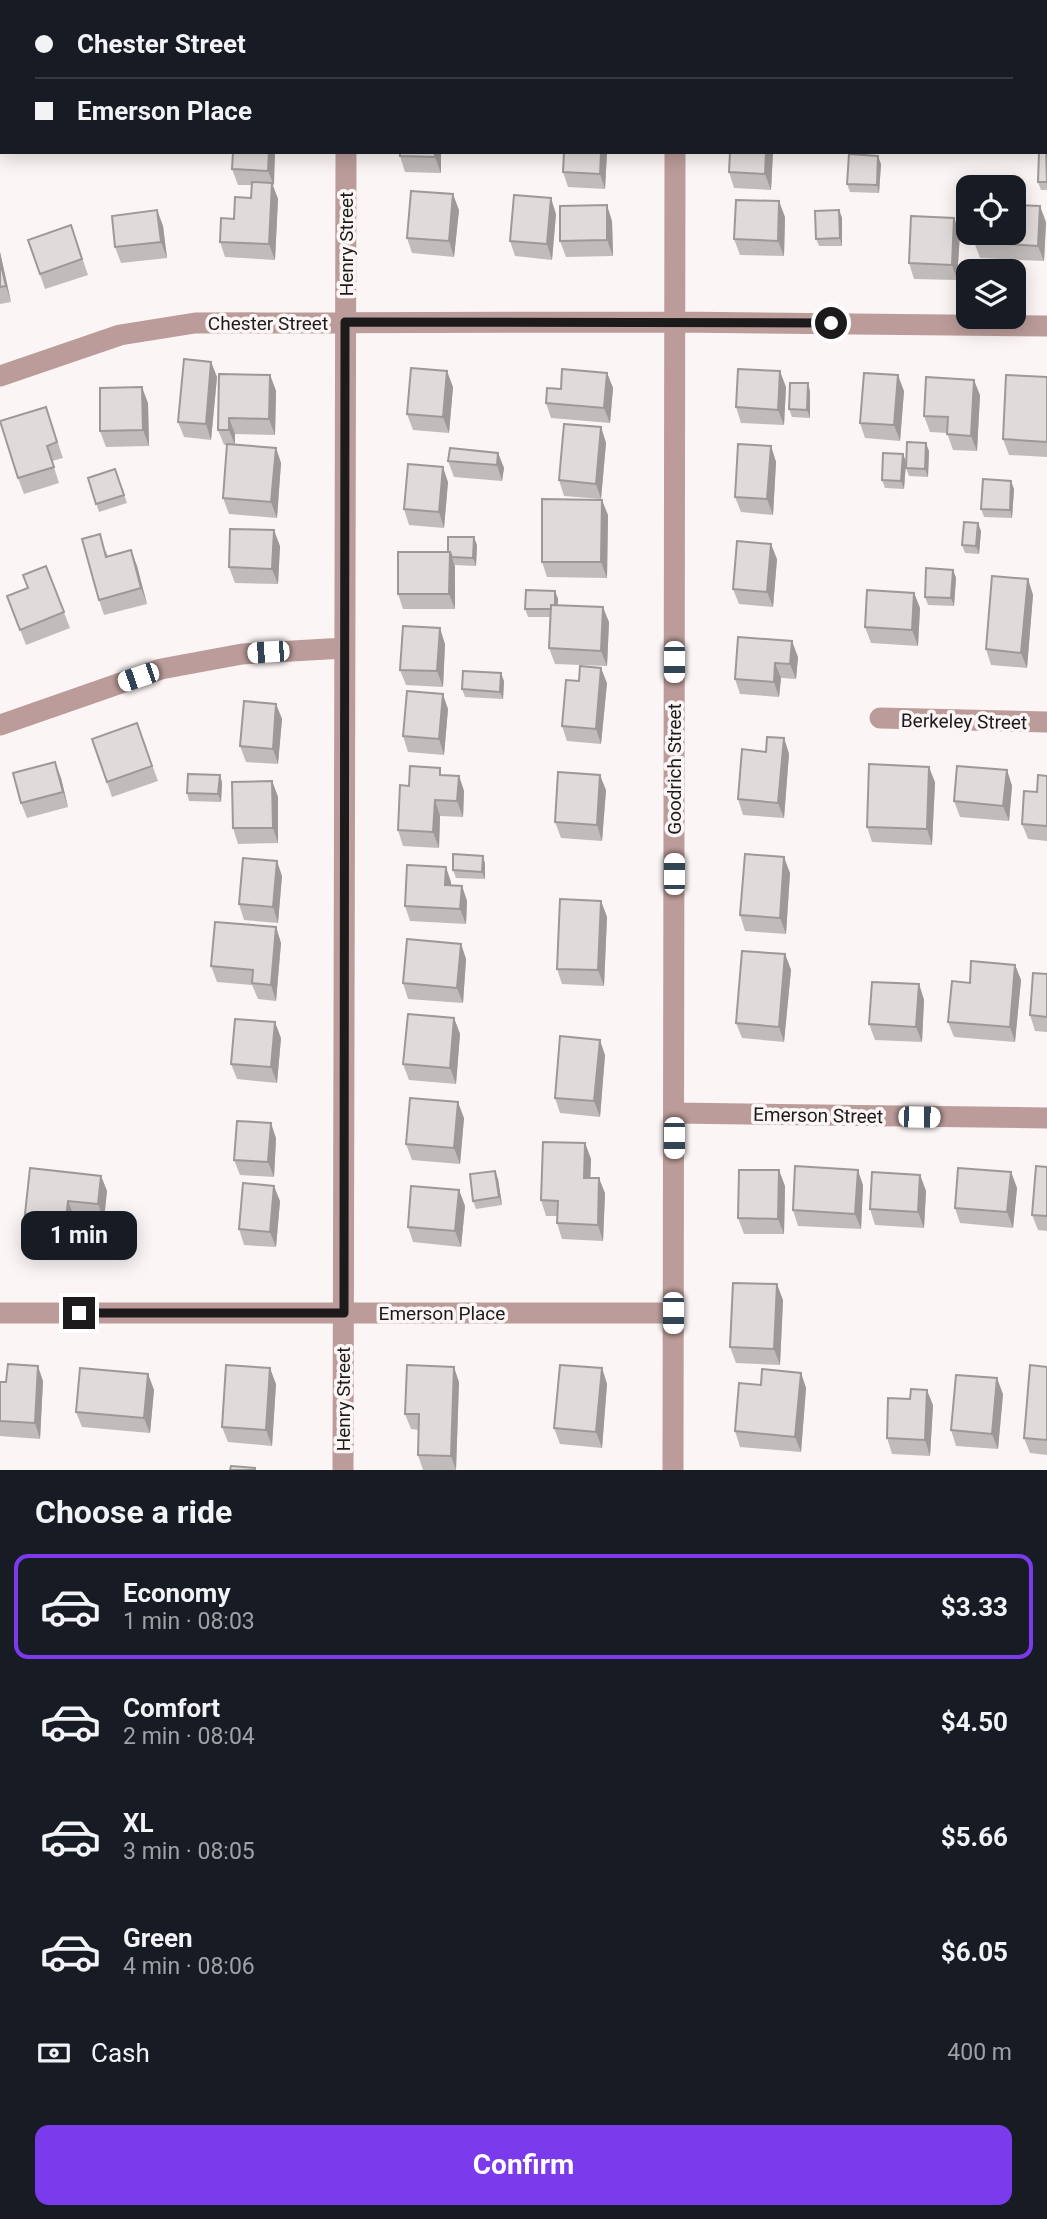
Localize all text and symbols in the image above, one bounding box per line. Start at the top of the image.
text: Chester Street [77,29,246,59]
text: Emerson Place [77,96,252,126]
map controls [956,175,1026,329]
button: locate [956,175,1026,245]
street label: Henry Street [335,192,358,296]
button: layers [956,259,1026,329]
route start [815,307,847,339]
street label: Chester Street [208,312,328,335]
car [247,640,290,664]
car [664,641,685,683]
car [115,660,162,694]
street label: Goodrich Street [663,703,686,835]
street label: Berkeley Street [901,709,1027,734]
car [664,853,685,895]
street label: Emerson Street [753,1103,883,1128]
car [898,1106,941,1128]
car [664,1117,685,1159]
callout: 1 min [21,1212,137,1260]
text: 1 min [50,1222,108,1249]
car [663,1292,684,1334]
route end [63,1297,95,1329]
street label: Emerson Place [379,1302,505,1325]
street label: Henry Street [332,1347,355,1451]
text: Choose a ride [35,1493,232,1531]
icon: car [39,1575,102,1638]
text: Economy [123,1578,230,1608]
text: $3.33 [941,1592,1008,1622]
text: 1 min · 08:03 [123,1608,255,1635]
icon: car [39,1690,102,1753]
text: Comfort [123,1693,220,1723]
text: $4.50 [941,1707,1008,1737]
text: 2 min · 08:04 [123,1723,255,1750]
icon: car [39,1805,102,1868]
text: XL [123,1808,154,1838]
text: $5.66 [941,1822,1008,1852]
text: 3 min · 08:05 [123,1838,255,1865]
icon: car [39,1920,102,1983]
text: Green [123,1923,193,1953]
text: $6.05 [941,1937,1008,1967]
text: 4 min · 08:06 [123,1953,255,1980]
icon: cash [35,2034,73,2072]
text: Cash [91,2038,150,2068]
text: 400 m [947,2039,1012,2066]
button: Confirm [35,2125,1012,2205]

